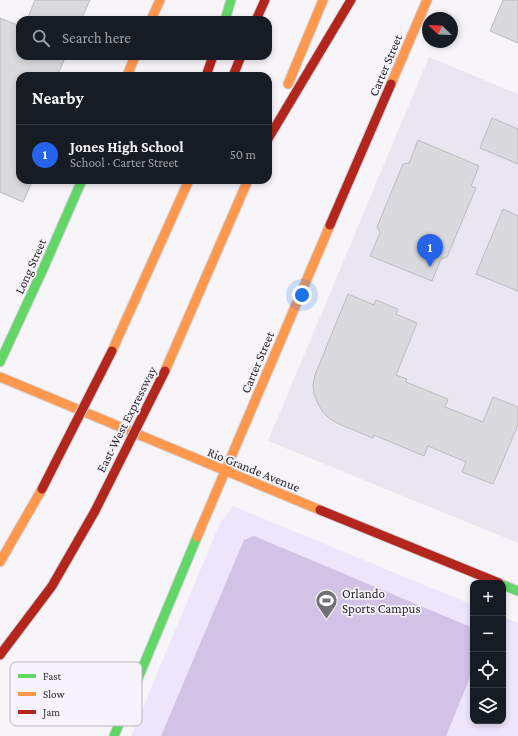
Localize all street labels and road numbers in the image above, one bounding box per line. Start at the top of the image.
street label: Carter Street [366,31,405,98]
street label: Long Street [12,236,50,296]
street label: Carter Street [238,328,277,395]
street label: East-West Expressway [93,363,160,475]
street label: Rio Grande Avenue [205,444,302,495]

